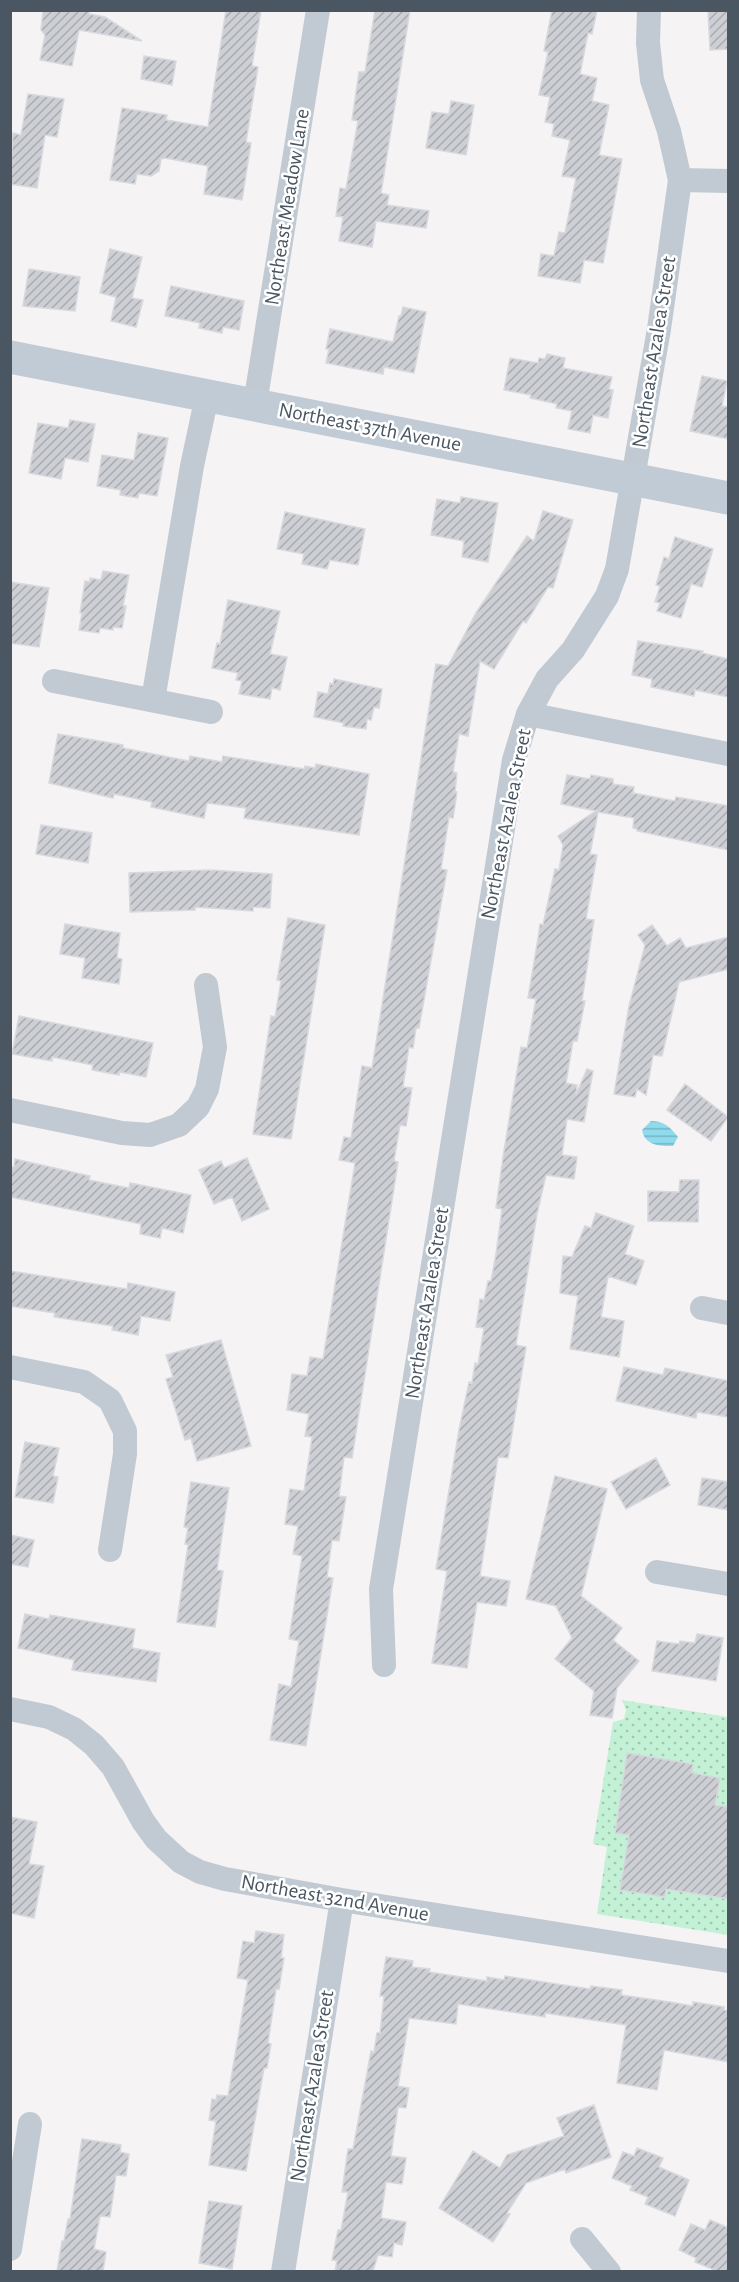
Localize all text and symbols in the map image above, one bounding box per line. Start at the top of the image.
street label: Northeast Meadow Lane [261,107,313,307]
street label: Northeast Azalea Street [628,254,680,449]
street label: Northeast 37th Avenue [277,399,463,455]
street label: Northeast Azalea Street [477,727,535,921]
street label: Northeast Azalea Street [401,1205,453,1400]
street label: Northeast 32nd Avenue [239,1871,431,1925]
street label: Northeast Azalea Street [286,1988,338,2183]

